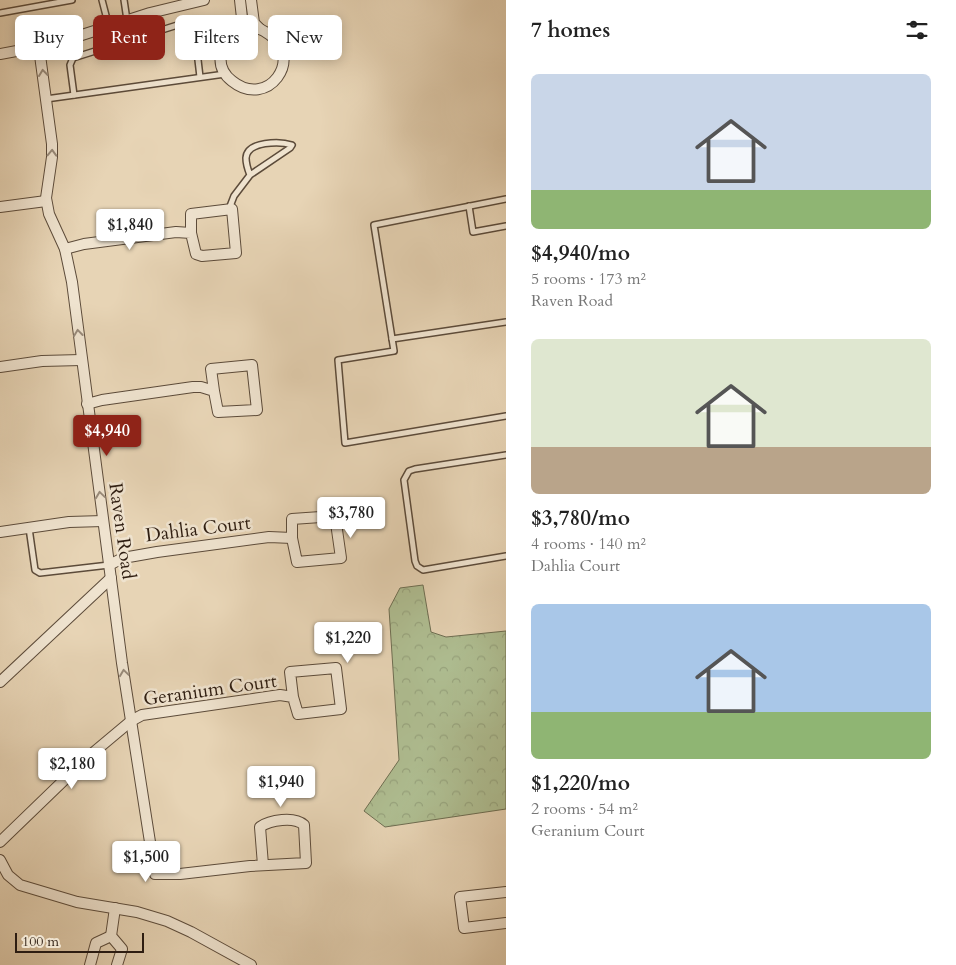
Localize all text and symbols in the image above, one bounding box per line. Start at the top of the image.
chip: Buy [15,15,83,60]
chip: Rent [93,15,165,60]
chip: Filters [175,15,258,60]
chip: New [268,15,342,60]
text: 7 homes [531,16,610,45]
icon: filters [903,16,931,44]
one-way arrow [38,69,49,77]
icon: home [686,106,776,196]
one-way arrow [46,149,57,157]
pin: $1,840 [89,208,171,251]
text: $1,840 [107,214,153,236]
text: $4,940/mo [531,239,630,268]
text: 5 rooms · 173 m² [531,268,646,290]
text: Raven Road [531,290,613,312]
one-way arrow [73,329,84,337]
icon: home [686,371,776,461]
pin: $4,940 [66,414,148,457]
text: $4,940 [84,420,130,442]
street label: Raven Road [102,481,142,581]
one-way arrow [95,490,105,499]
pin: $3,780 [310,496,392,539]
text: $3,780 [328,502,374,524]
text: $3,780/mo [531,504,630,533]
street label: Dahlia Court [144,510,252,548]
text: 4 rooms · 140 m² [531,533,646,555]
text: Dahlia Court [531,555,620,577]
pin: $1,220 [307,622,389,664]
text: $1,220 [325,627,371,649]
icon: home [686,636,776,726]
one-way arrow [119,668,130,676]
street label: Geranium Court [141,668,279,712]
pin: $2,180 [31,748,113,790]
text: $2,180 [49,753,95,775]
pin: $1,940 [240,766,322,808]
text: $1,220/mo [531,769,630,798]
text: $1,940 [258,771,304,793]
text: 2 rooms · 54 m² [531,798,638,820]
text: Geranium Court [531,820,644,842]
pin: $1,500 [105,840,187,883]
text: $1,500 [123,846,169,868]
scale bar [15,930,144,953]
text: 100 m [22,932,59,951]

